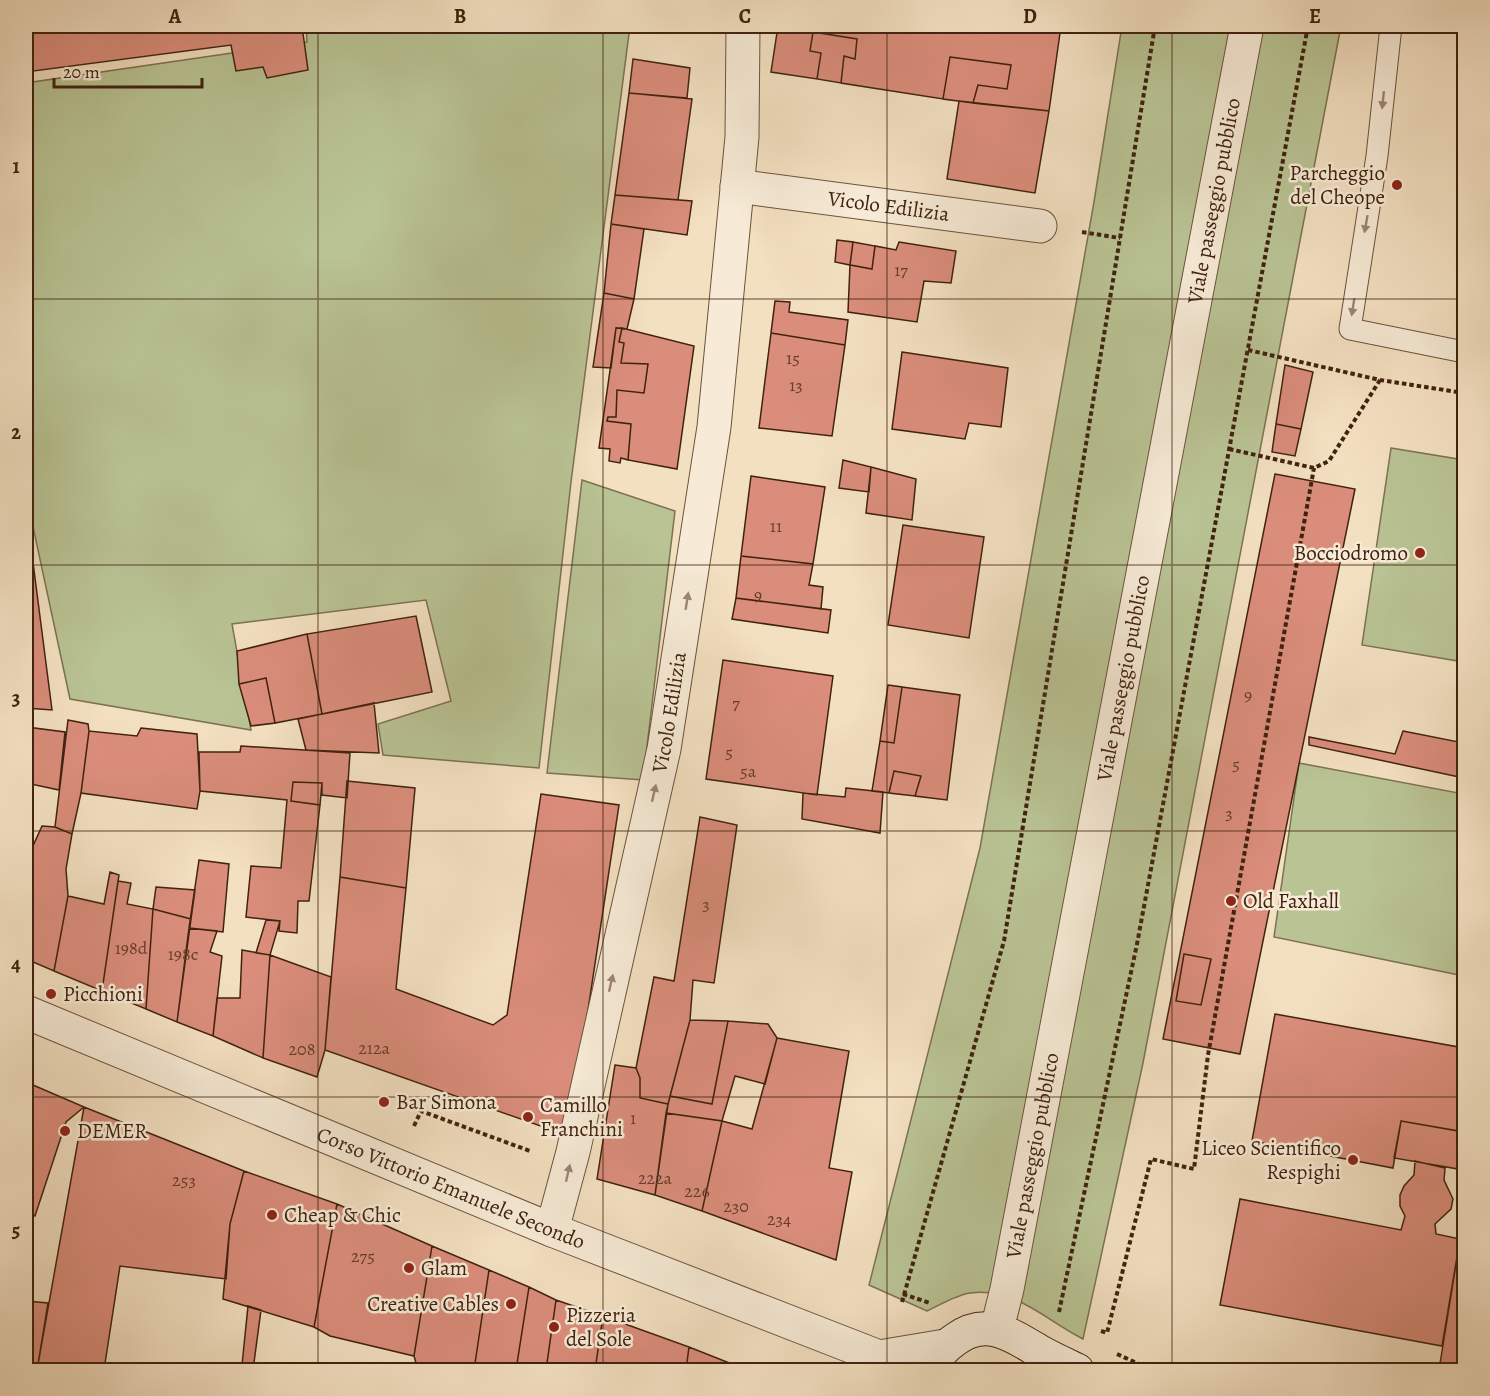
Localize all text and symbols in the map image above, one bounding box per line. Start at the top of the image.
text: A [168,3,182,30]
text: B [454,3,466,30]
text: C [739,3,751,30]
text: D [1023,3,1037,30]
text: E [1309,3,1321,30]
scale bar [54,51,202,89]
text: 20 m [63,60,100,84]
one-way arrow [1378,90,1388,109]
street label: Viale passeggio pubblico [1180,95,1247,307]
text: 1 [12,153,20,180]
place label: Parcheggio del Cheope [1289,159,1385,211]
marker: Parcheggio del Cheope [1390,178,1404,192]
street label: Vicolo Edilizia [825,184,951,228]
one-way arrow [1361,214,1370,233]
house number: 17 [894,258,908,282]
one-way arrow [1348,298,1357,317]
house number: 15 [786,346,800,370]
house number: 13 [789,373,803,397]
text: 2 [11,419,21,446]
house number: 11 [770,514,782,538]
place label: Bocciodromo [1294,539,1408,567]
marker: Bocciodromo [1413,546,1427,560]
street label: Viale passeggio pubblico [1090,573,1156,784]
house number: 9 [754,583,762,607]
one-way arrow [683,592,692,611]
street label: Vicolo Edilizia [645,650,693,777]
house number: 9 [1244,683,1252,707]
text: 3 [12,685,20,712]
house number: 7 [732,691,740,715]
house number: 5 [725,740,733,764]
house number: 5 [1232,752,1240,776]
house number: 5a [740,759,757,783]
one-way arrow [650,784,660,803]
house number: 3 [1225,801,1233,825]
place label: Old Faxhall [1243,887,1339,915]
house number: 3 [702,892,710,916]
marker: Old Faxhall [1224,894,1238,908]
house number: 198d [115,936,148,960]
house number: 198c [168,942,198,966]
text: 4 [11,951,21,978]
one-way arrow [607,974,616,993]
place label: Picchioni [63,980,143,1008]
marker: Picchioni [44,987,58,1001]
house number: 212a [358,1036,390,1060]
house number: 208 [289,1037,315,1061]
street label: Viale passeggio pubblico [999,1050,1066,1262]
place label: Bar Simona [396,1088,497,1116]
place label: Camillo Franchini [540,1091,623,1143]
marker: Bar Simona [377,1095,391,1109]
house number: 1 [630,1106,636,1130]
marker: Camillo Franchini [521,1110,535,1124]
place label: DEMER [77,1117,147,1145]
street label: Corso Vittorio Emanuele Secondo [313,1120,589,1256]
marker: DEMER [58,1124,72,1138]
place label: Liceo Scientifico Respighi [1201,1134,1341,1186]
marker: Liceo Scientifico Respighi [1346,1153,1360,1167]
one-way arrow [563,1164,573,1183]
house number: 222a [638,1166,673,1190]
house number: 253 [172,1168,196,1192]
house number: 226 [684,1179,710,1203]
house number: 230 [723,1194,749,1218]
place label: Cheap & Chic [284,1201,401,1229]
house number: 234 [767,1207,791,1231]
marker: Cheap & Chic [265,1208,279,1222]
text: 5 [12,1217,20,1244]
house number: 275 [351,1244,375,1268]
place label: Glam [421,1254,467,1282]
marker: Glam [402,1261,416,1275]
place label: Creative Cables [367,1290,499,1318]
marker: Creative Cables [504,1297,518,1311]
place label: Pizzeria del Sole [566,1301,636,1353]
marker: Pizzeria del Sole [547,1320,561,1334]

